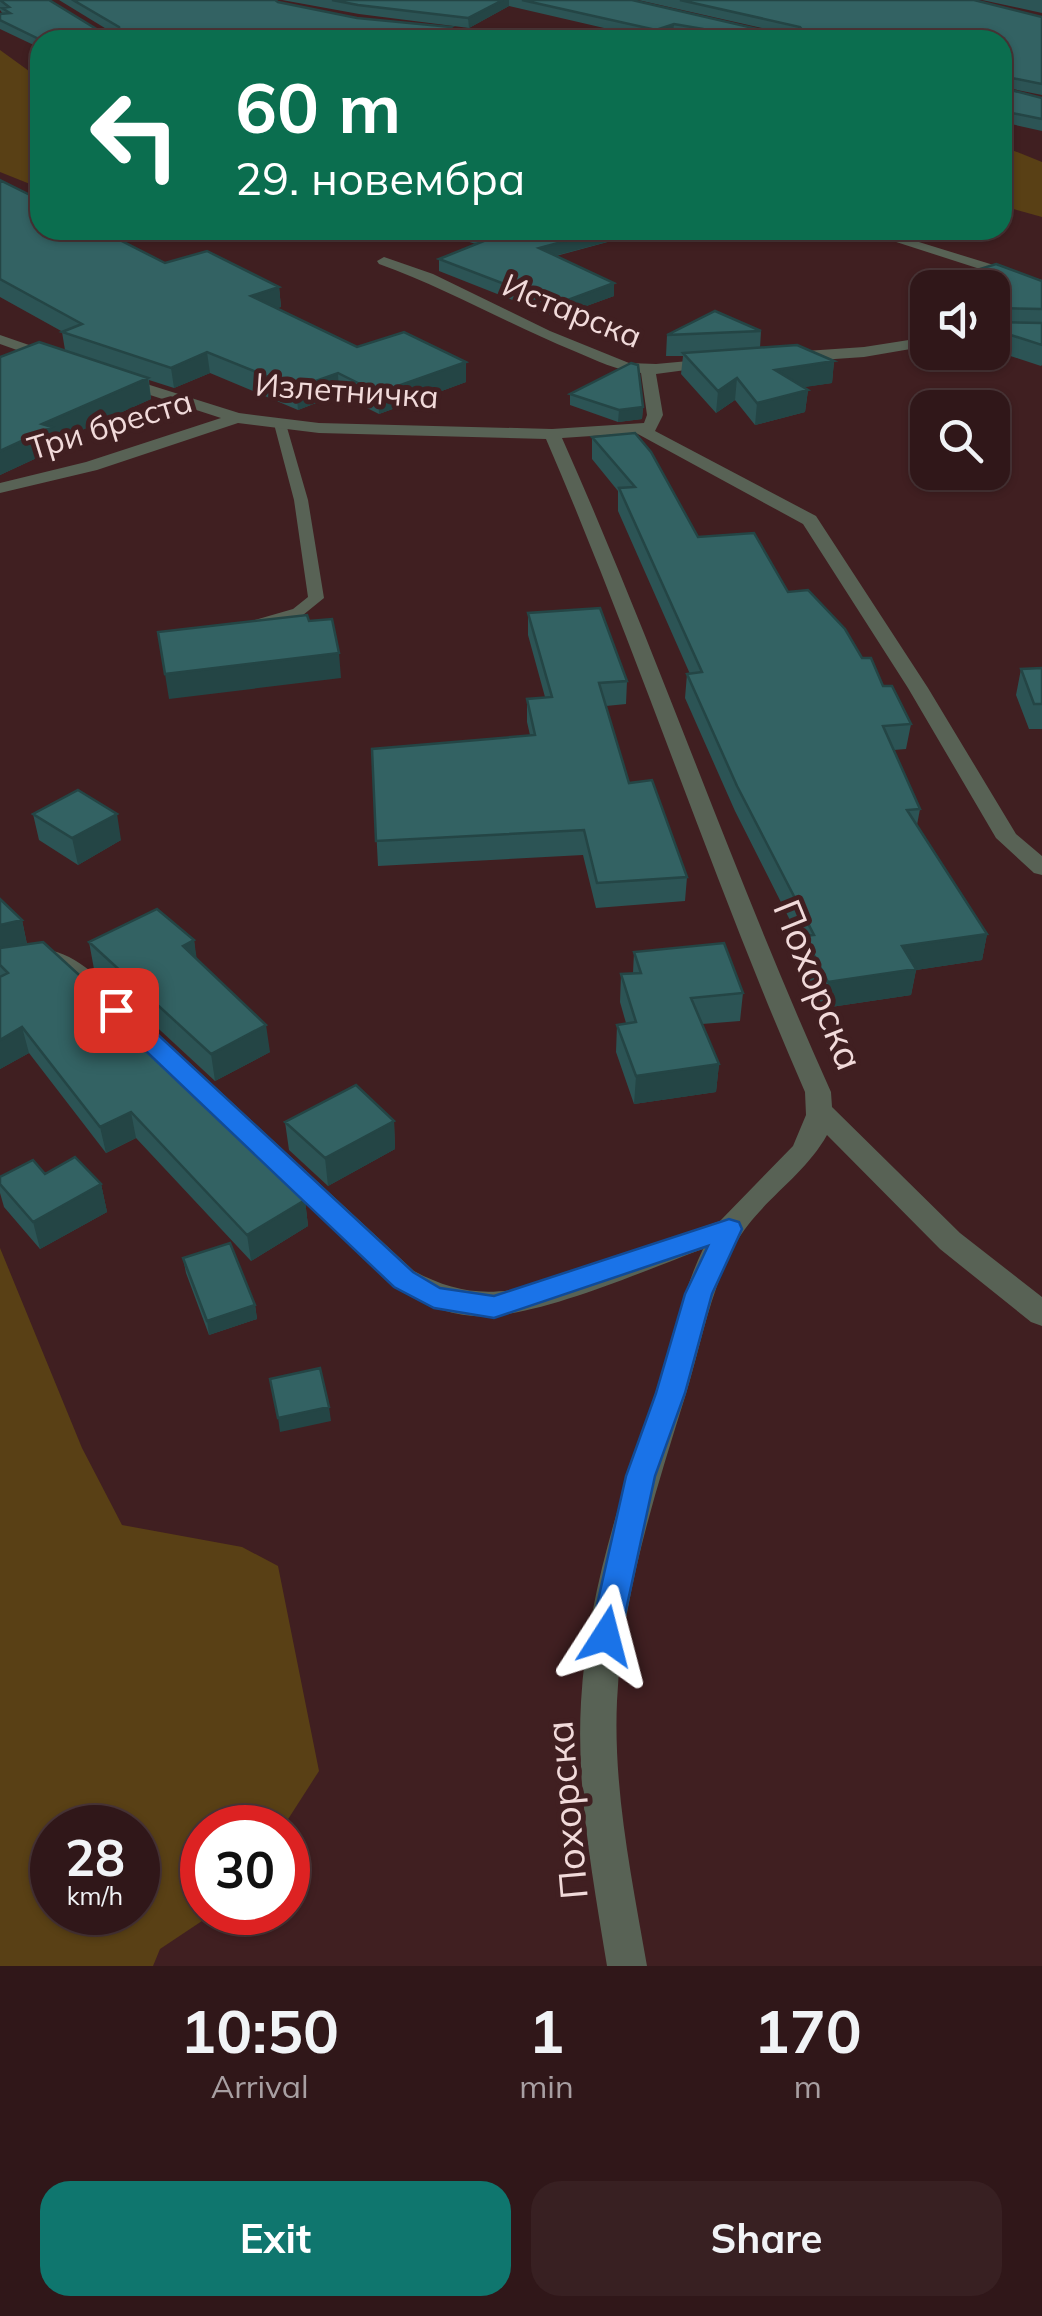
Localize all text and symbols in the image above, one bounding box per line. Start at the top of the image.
text: 60 m [235,63,401,151]
icon: left [70,70,200,200]
text: 29. новембра [235,150,525,206]
street label: Истарска [497,264,648,356]
map controls [910,270,1010,490]
button: sound [910,270,1010,370]
street label: Излетничка [254,364,440,416]
street label: Три бреста [23,380,197,468]
button: search [910,390,1010,490]
street label: Похорска [763,893,875,1077]
pin [74,968,159,1053]
icon: arrive [89,983,144,1038]
position arrow [554,1584,658,1688]
street label: Похорска [534,1719,598,1901]
speed limit sign: 30 [180,1805,310,1935]
text: 28 [65,1826,125,1889]
text: km/h [67,1880,123,1911]
text: 10:50 [180,1993,339,2068]
text: 1 [528,1993,564,2068]
text: 170 [754,1993,862,2068]
text: Arrival [211,2066,309,2106]
text: min [519,2066,574,2106]
text: m [794,2066,822,2106]
button: Exit [40,2181,511,2296]
button: Share [531,2181,1002,2296]

